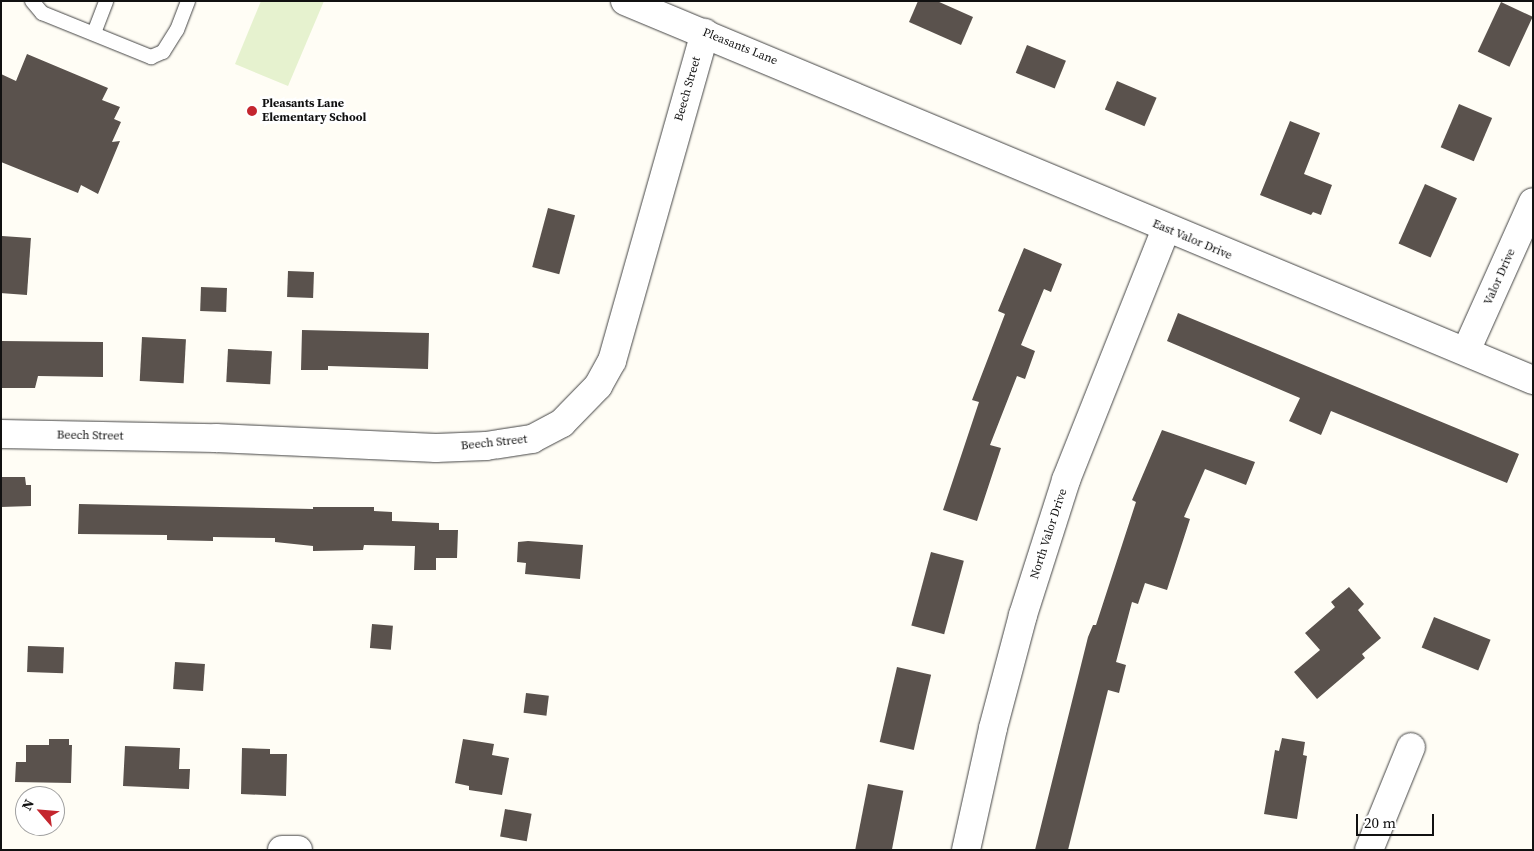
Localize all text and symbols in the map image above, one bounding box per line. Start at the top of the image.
street label: Pleasants Lane [700,25,780,69]
street label: Beech Street [672,55,704,123]
place label: Pleasants Lane Elementary School [262,97,366,125]
marker: Pleasants Lane Elementary School [246,105,258,117]
street label: East Valor Drive [1150,217,1234,263]
street label: Valor Drive [1481,247,1519,307]
street label: Beech Street [57,428,123,444]
street label: Beech Street [460,432,528,454]
street label: North Valor Drive [1028,487,1070,581]
north arrow [15,786,65,836]
text: N [16,796,39,814]
scale bar [1359,804,1436,836]
text: 20 m [1364,812,1396,833]

